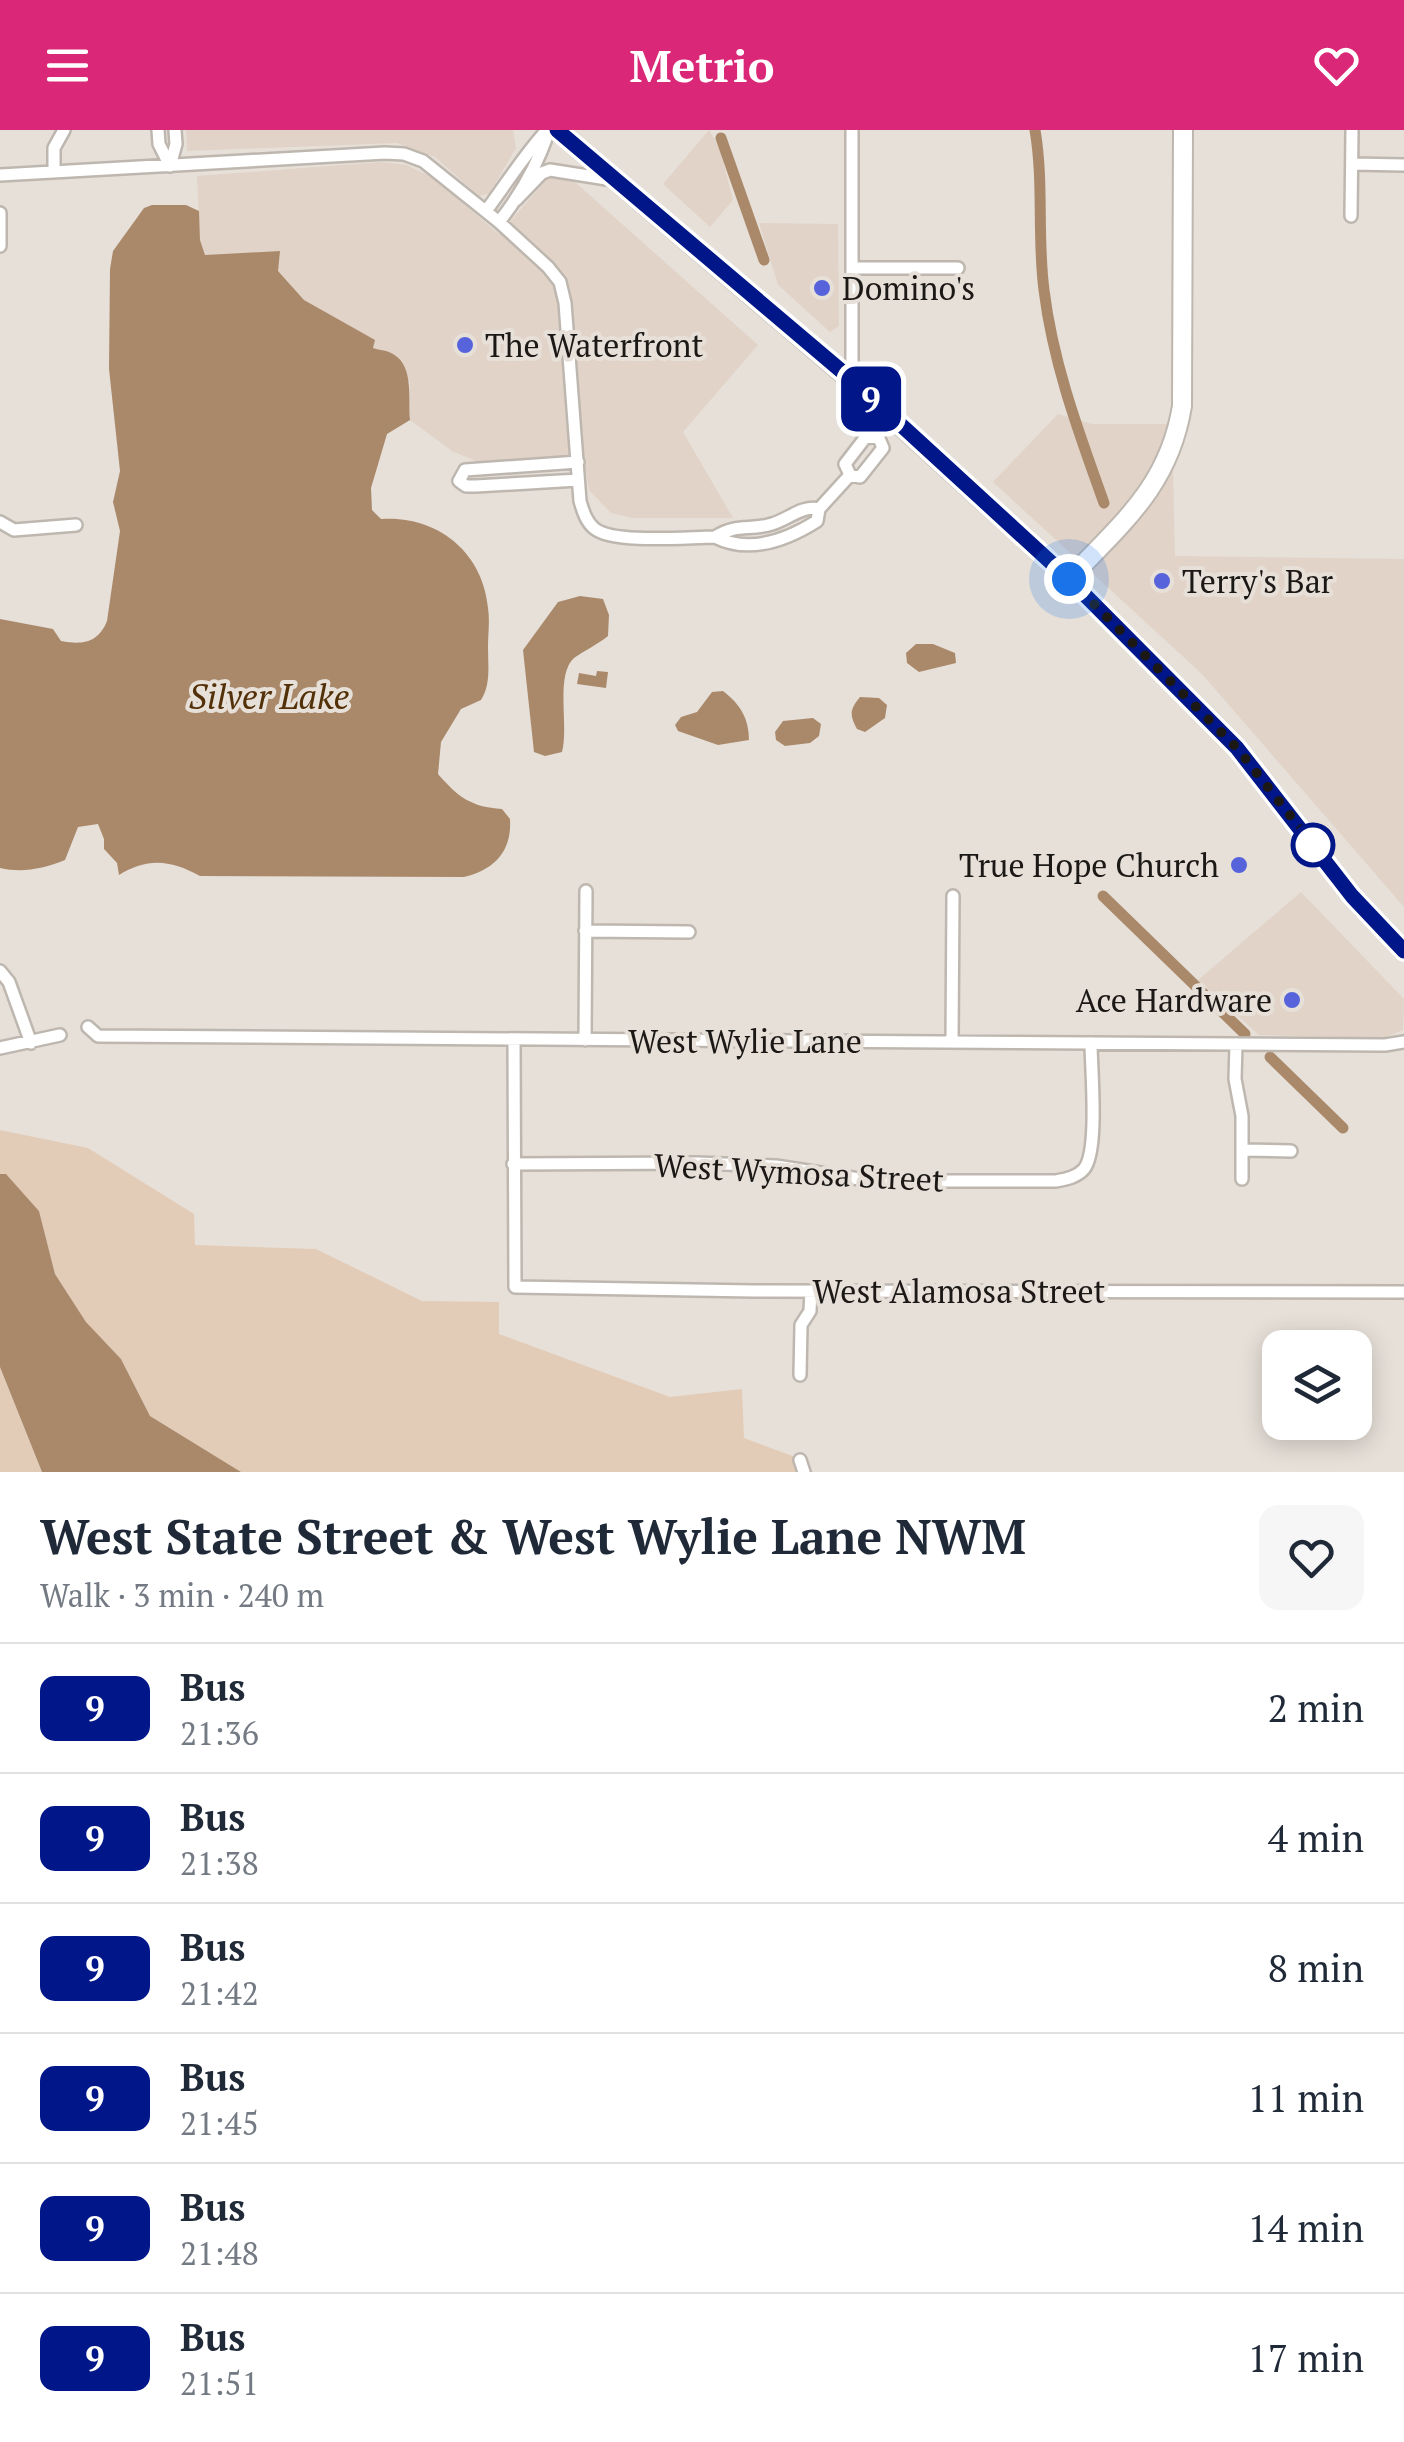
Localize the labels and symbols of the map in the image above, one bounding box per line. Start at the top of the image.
place label: Domino's [842,267,975,309]
marker: Domino's [811,277,833,299]
place label: The Waterfront [485,324,704,366]
marker: The Waterfront [454,334,476,356]
line badge: 9 [838,366,904,432]
your location [1044,554,1094,604]
place label: Terry's Bar [1182,560,1334,602]
marker: Terry's Bar [1151,570,1173,592]
water label: Silver Lake [189,673,350,719]
unlabelled marker [1292,824,1334,866]
place label: True Hope Church [959,844,1219,886]
marker: True Hope Church [1228,854,1250,876]
place label: Ace Hardware [1076,979,1272,1021]
marker: Ace Hardware [1281,989,1303,1011]
street label: West Wylie Lane [628,1020,862,1062]
street label: West Wymosa Street [653,1143,945,1201]
street label: West Alamosa Street [813,1270,1106,1312]

